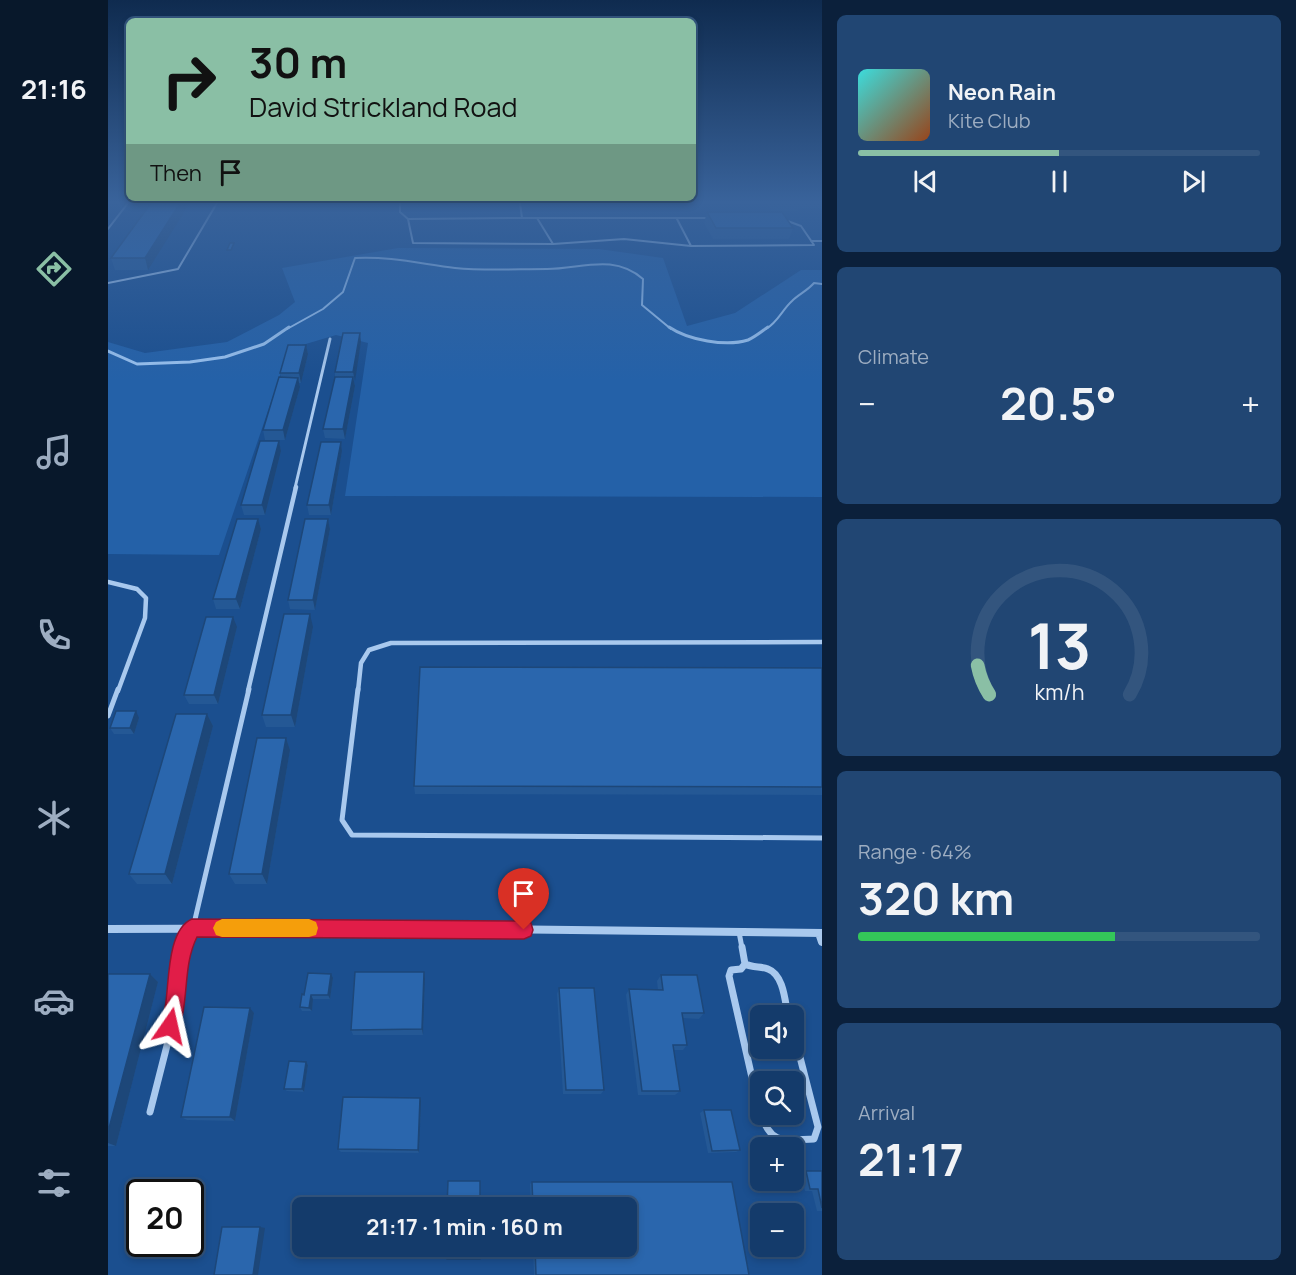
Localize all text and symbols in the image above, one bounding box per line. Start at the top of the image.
text: 30 m [249,33,347,91]
icon: right [150,42,228,120]
text: 21:16 [21,70,87,107]
text: Neon Rain [948,77,1056,107]
text: David Strickland Road [249,88,517,125]
text: Kite Club [948,107,1031,134]
icon: arrive [214,156,247,189]
text: Then [150,158,202,188]
icon: previous [909,165,942,198]
icon: pause [1043,165,1076,198]
icon: next [1177,165,1210,198]
icon: directions [33,248,75,290]
text: Climate [858,343,929,370]
text: 20.5° [1000,372,1117,434]
text: − [858,381,876,426]
text: + [1241,381,1260,426]
icon: music [33,431,75,473]
text: 13 [1027,602,1091,688]
icon: phone [33,614,75,656]
text: km/h [1034,677,1084,706]
icon: climate [33,797,75,839]
text: Range · 64% [858,838,972,865]
text: 320 km [858,867,1014,929]
pin [498,868,549,930]
icon: arrive [507,877,540,910]
icon: car [33,980,75,1022]
position arrow [138,994,202,1058]
map controls [750,1005,804,1257]
button: sound [750,1005,804,1059]
button: search [750,1071,804,1125]
text: Arrival [858,1099,915,1126]
text: 21:17 [858,1128,964,1190]
button: + [750,1137,804,1191]
icon: filters [33,1162,75,1204]
speed limit sign: 20 [126,1179,204,1257]
button: − [750,1203,804,1257]
text: 21:17 · 1 min · 160 m [366,1212,563,1242]

